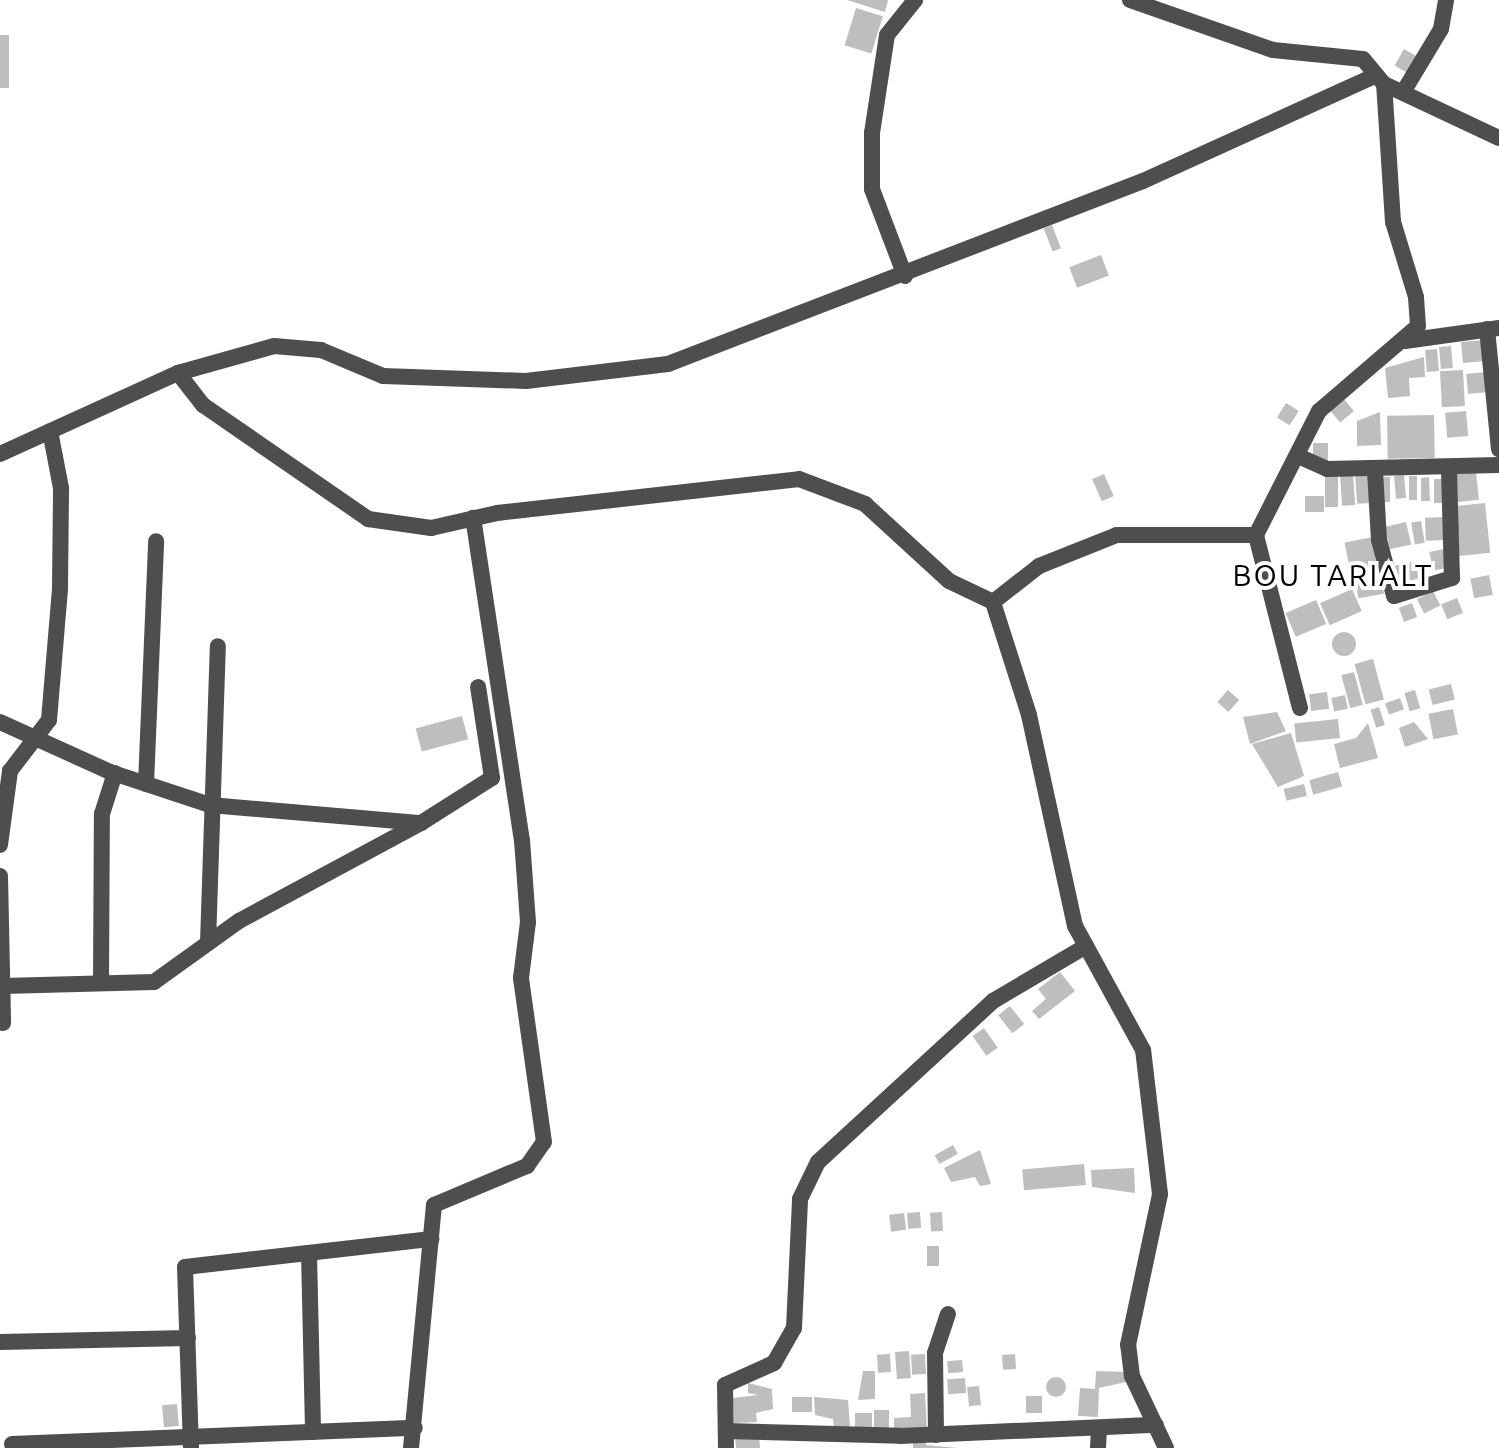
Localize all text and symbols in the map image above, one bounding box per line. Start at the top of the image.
district label: BOU TARIALT [1232,557,1434,593]

